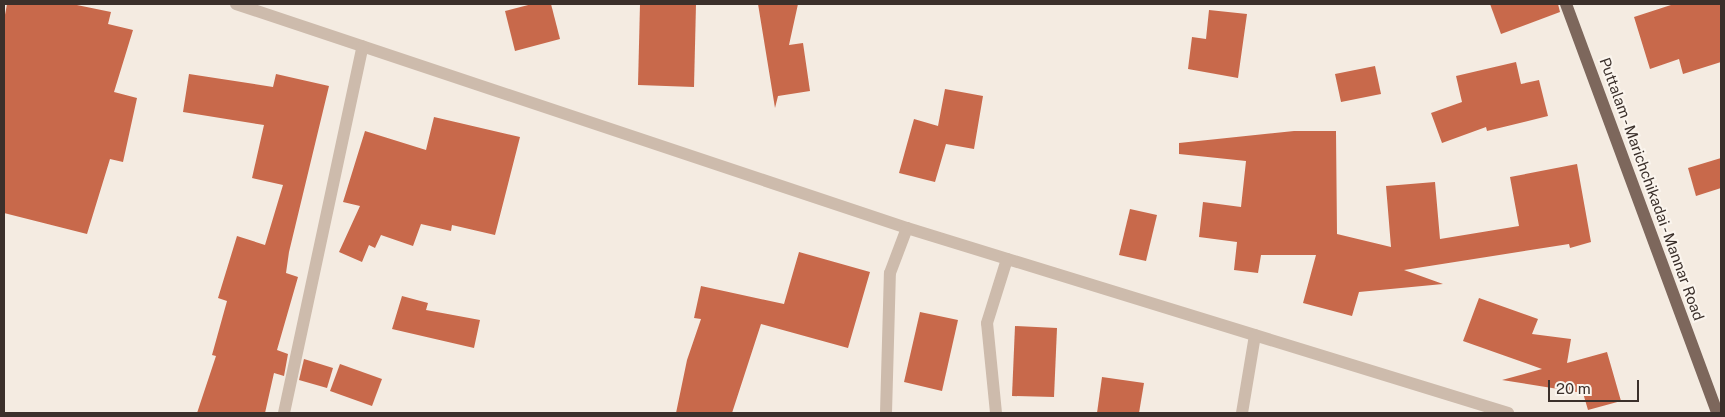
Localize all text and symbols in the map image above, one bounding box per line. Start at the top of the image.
street label: Puttalam - Marichchikadai - Mannar Road [1594,51,1710,327]
scale bar [1550,370,1641,402]
text: 20 m [1556,380,1591,397]

